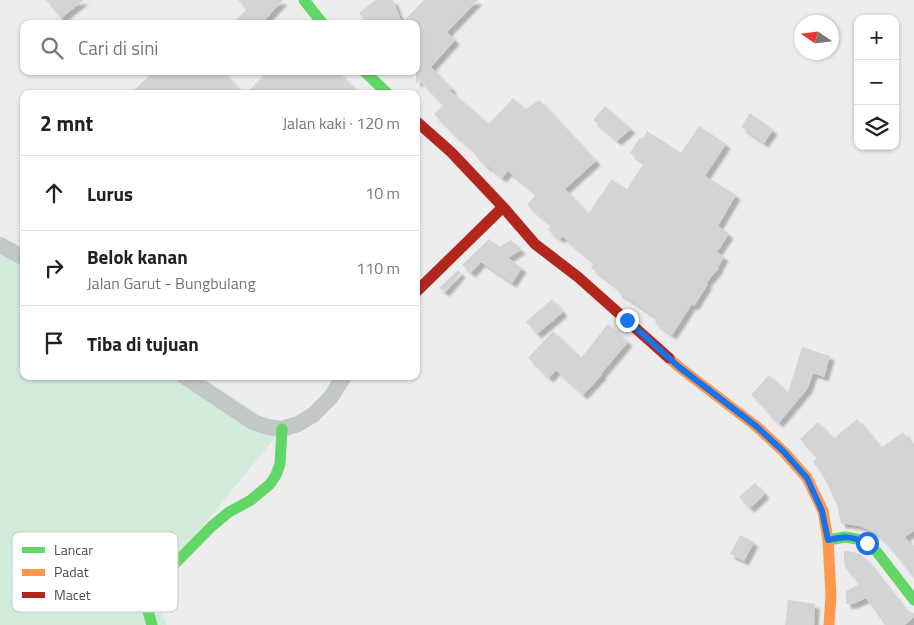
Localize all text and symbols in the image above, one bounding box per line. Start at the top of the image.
north arrow [794,15,839,60]
map controls [854,15,899,150]
button: + [854,15,899,60]
search box [20,20,420,75]
text: Cari di sini [78,33,159,62]
icon: search [38,34,66,62]
button: − [854,60,899,105]
button: layers [854,105,899,150]
text: 2 mnt [40,107,93,139]
text: Jalan kaki · 120 m [282,111,400,135]
icon: ahead [40,179,68,207]
text: Lurus [87,179,133,208]
text: 10 m [365,181,400,205]
text: Belok kanan [87,242,188,271]
icon: right [40,254,68,282]
text: 110 m [356,256,400,280]
text: Jalan Garut - Bungbulang [87,271,256,295]
route end [616,309,639,332]
icon: arrive [40,329,68,357]
text: Tiba di tujuan [87,329,199,358]
legend [12,532,178,612]
route start [856,532,879,555]
text: Lancar [54,539,93,560]
text: Padat [54,561,89,582]
text: Macet [54,584,91,605]

